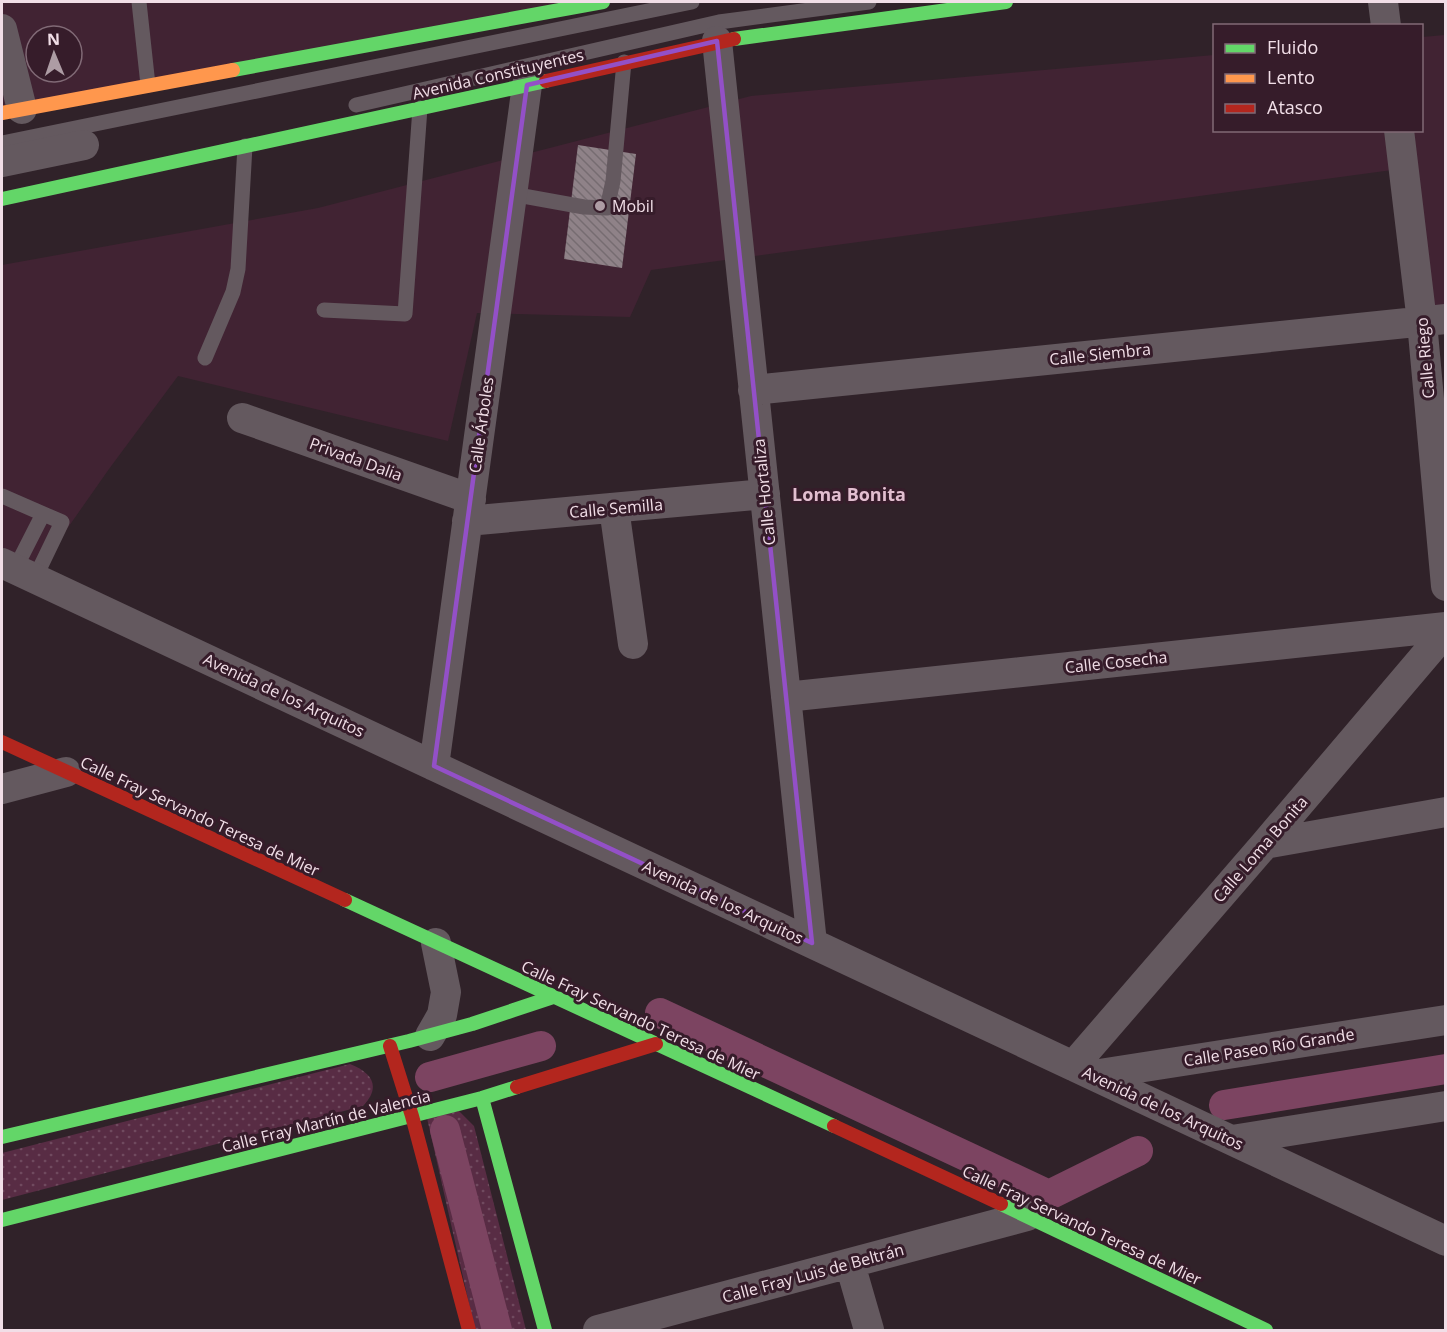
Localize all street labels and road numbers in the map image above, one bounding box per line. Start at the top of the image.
street label: Avenida Constituyentes [410,44,586,104]
street label: Calle Riego [1410,316,1440,400]
street label: Calle Siembra [1048,338,1152,370]
street label: Calle Árboles [463,375,499,475]
street label: Privada Dalia [306,432,406,486]
street label: Calle Hortaliza [747,438,781,546]
street label: Calle Semilla [568,493,664,523]
street label: Calle Cosecha [1064,646,1168,678]
street label: Avenida de los Arquitos [200,648,368,742]
street label: Calle Fray Servando Teresa de Mier [77,751,324,881]
street label: Calle Loma Bonita [1208,791,1312,907]
street label: Avenida de los Arquitos [639,855,807,949]
street label: Calle Fray Servando Teresa de Mier [518,955,765,1085]
street label: Calle Paseo Río Grande [1182,1023,1356,1071]
street label: Avenida de los Arquitos [1079,1061,1247,1155]
street label: Calle Fray Martín de Valencia [219,1084,433,1158]
street label: Calle Fray Servando Teresa de Mier [959,1160,1206,1290]
street label: Calle Fray Luis de Beltrán [720,1238,906,1308]

